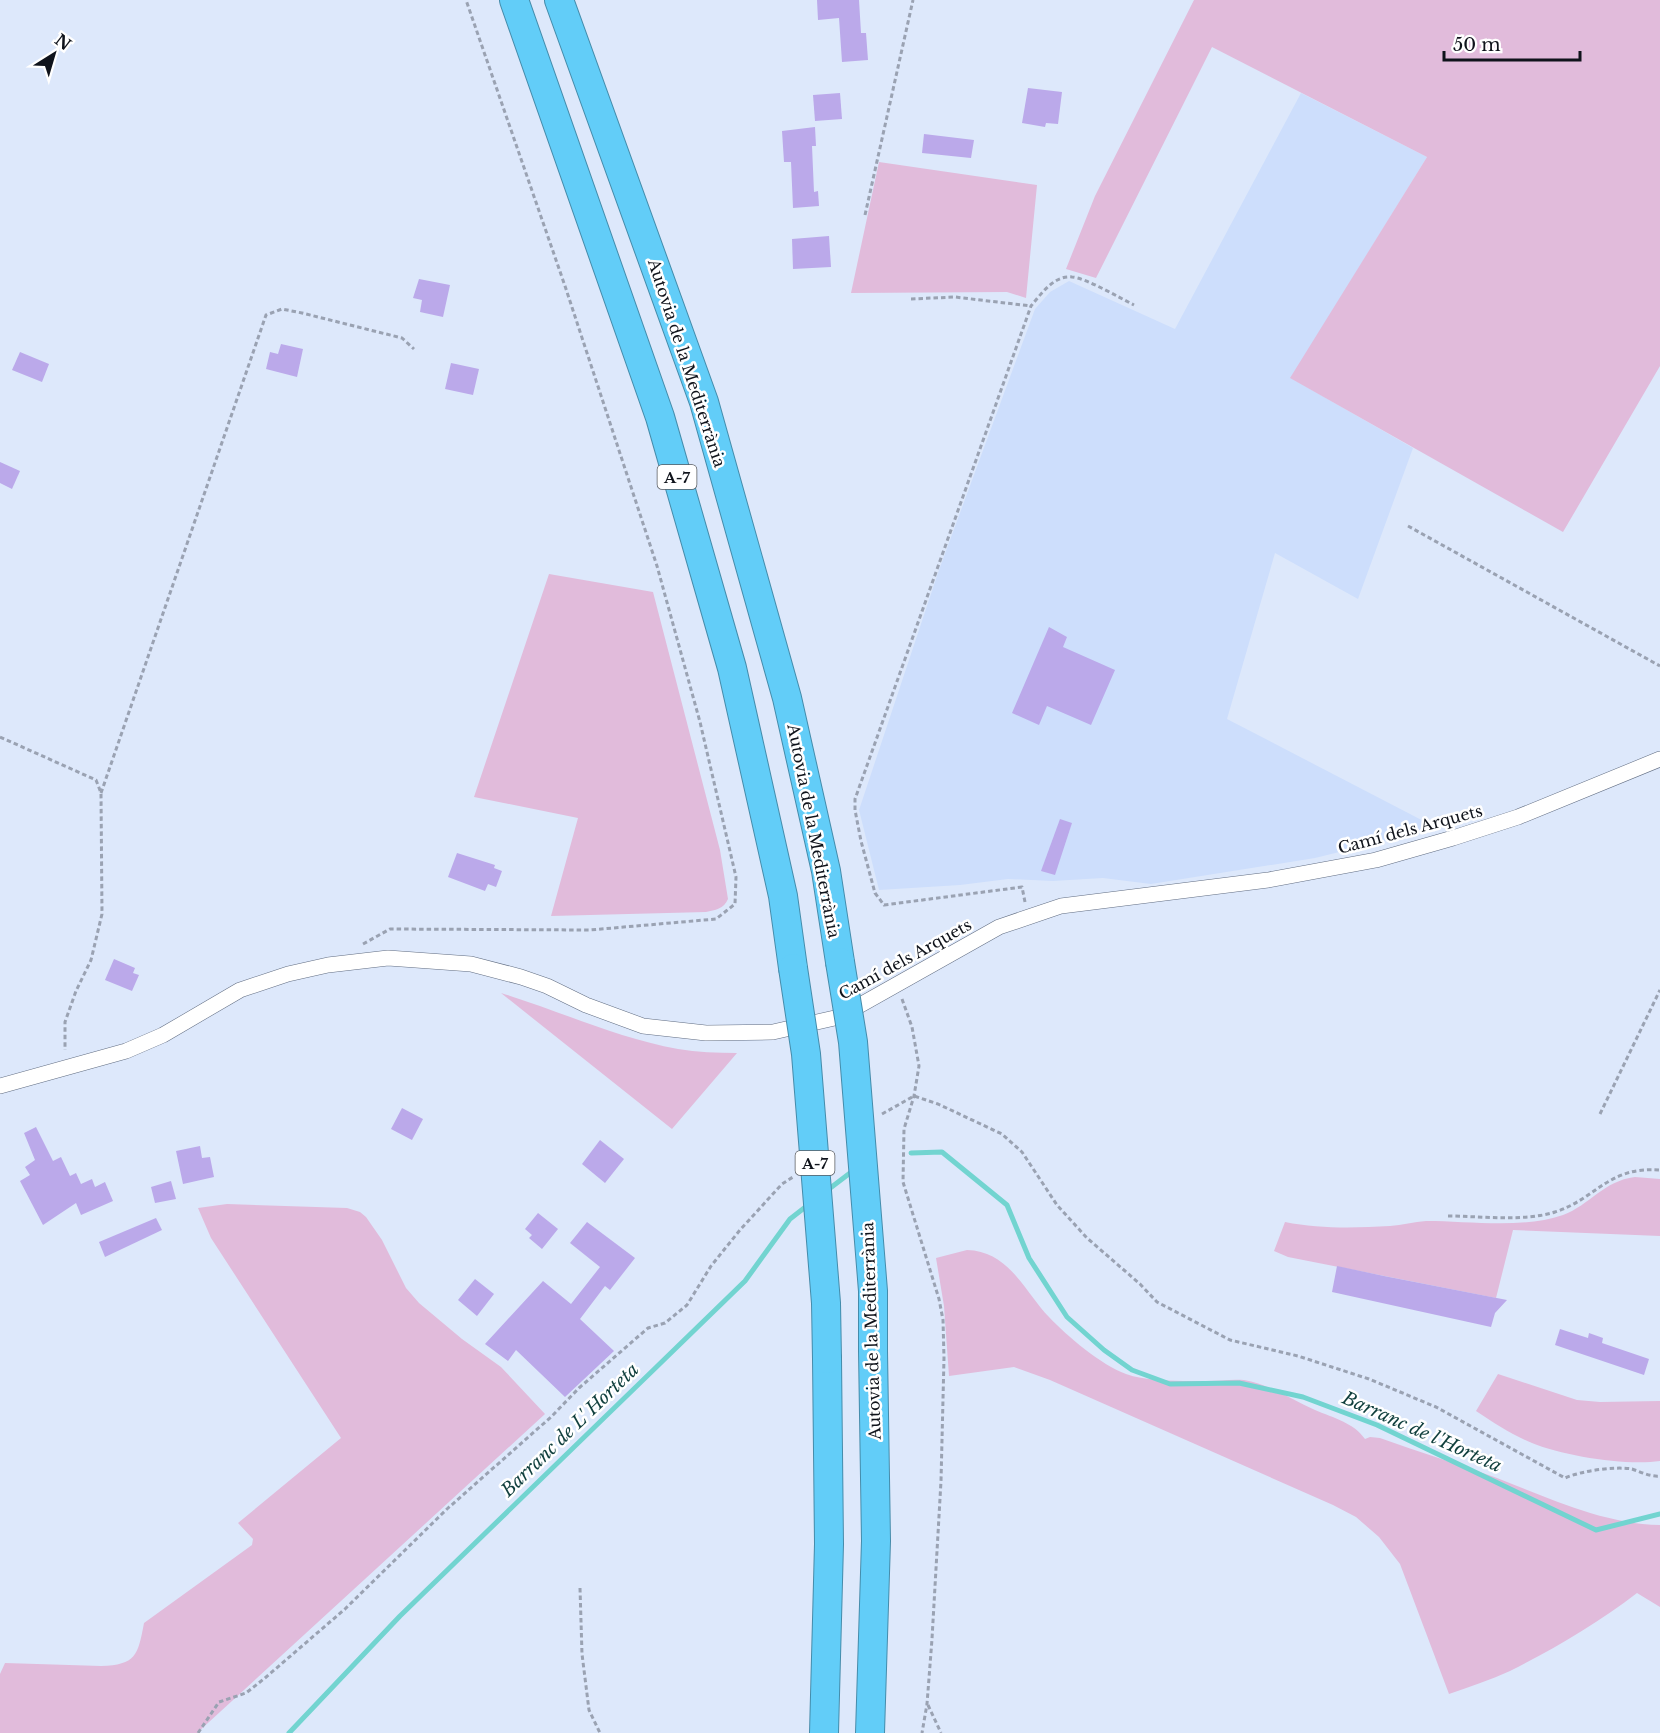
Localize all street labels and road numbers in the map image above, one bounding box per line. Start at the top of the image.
street label: Autovia de la Mediterrània [644,255,730,470]
road number: A-7 [658,465,696,489]
street label: Autovia de la Mediterrània [783,721,845,940]
street label: Camí dels Arquets [1336,800,1484,858]
street label: Camí dels Arquets [835,914,975,1004]
road number: A-7 [796,1151,834,1175]
street label: Autovia de la Mediterrània [857,1222,885,1441]

